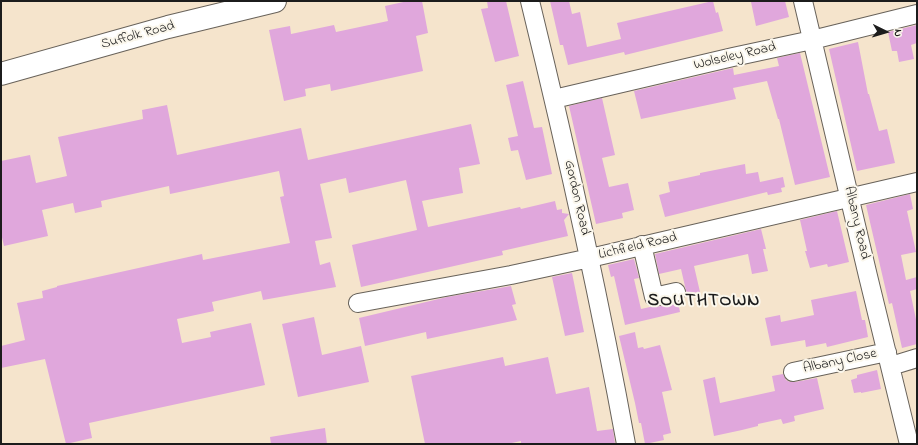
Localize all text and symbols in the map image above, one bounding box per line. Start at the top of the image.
north arrow [866,12,906,52]
street label: Suffolk Road [99,18,177,54]
text: N [890,29,906,37]
street label: Wolseley Road [692,39,778,75]
street label: Gordon Road [559,159,593,237]
street label: Albany Road [839,185,873,261]
street label: Lichfield Road [597,230,679,264]
district label: SOUTHTOWN [648,291,760,313]
street label: Albany Close [802,346,878,378]

